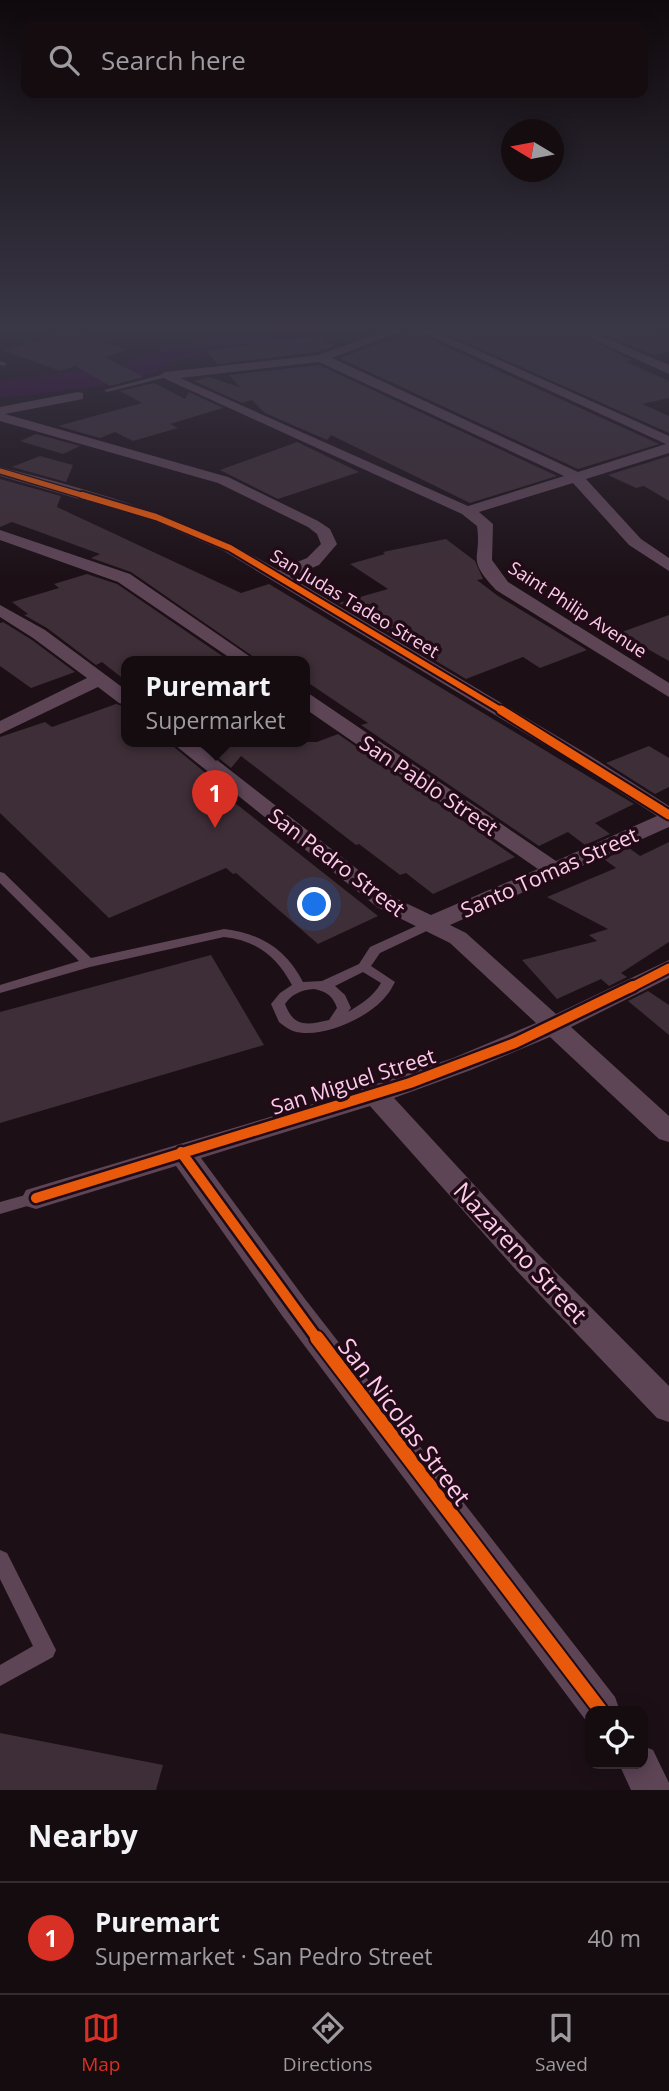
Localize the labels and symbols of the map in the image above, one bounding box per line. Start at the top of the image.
north arrow [501,119,564,182]
street label: San Judas Tadeo Street [266,543,444,663]
street label: Saint Philip Avenue [504,555,652,663]
street label: San Pablo Street [355,728,503,842]
pin: 1 [192,770,238,828]
street label: San Pedro Street [263,801,411,923]
street label: Santo Tomas Street [456,820,642,924]
your location [297,887,331,921]
street label: San Miguel Street [267,1041,439,1121]
street label: Nazareno Street [447,1174,595,1330]
street label: San Nicolas Street [331,1331,479,1511]

